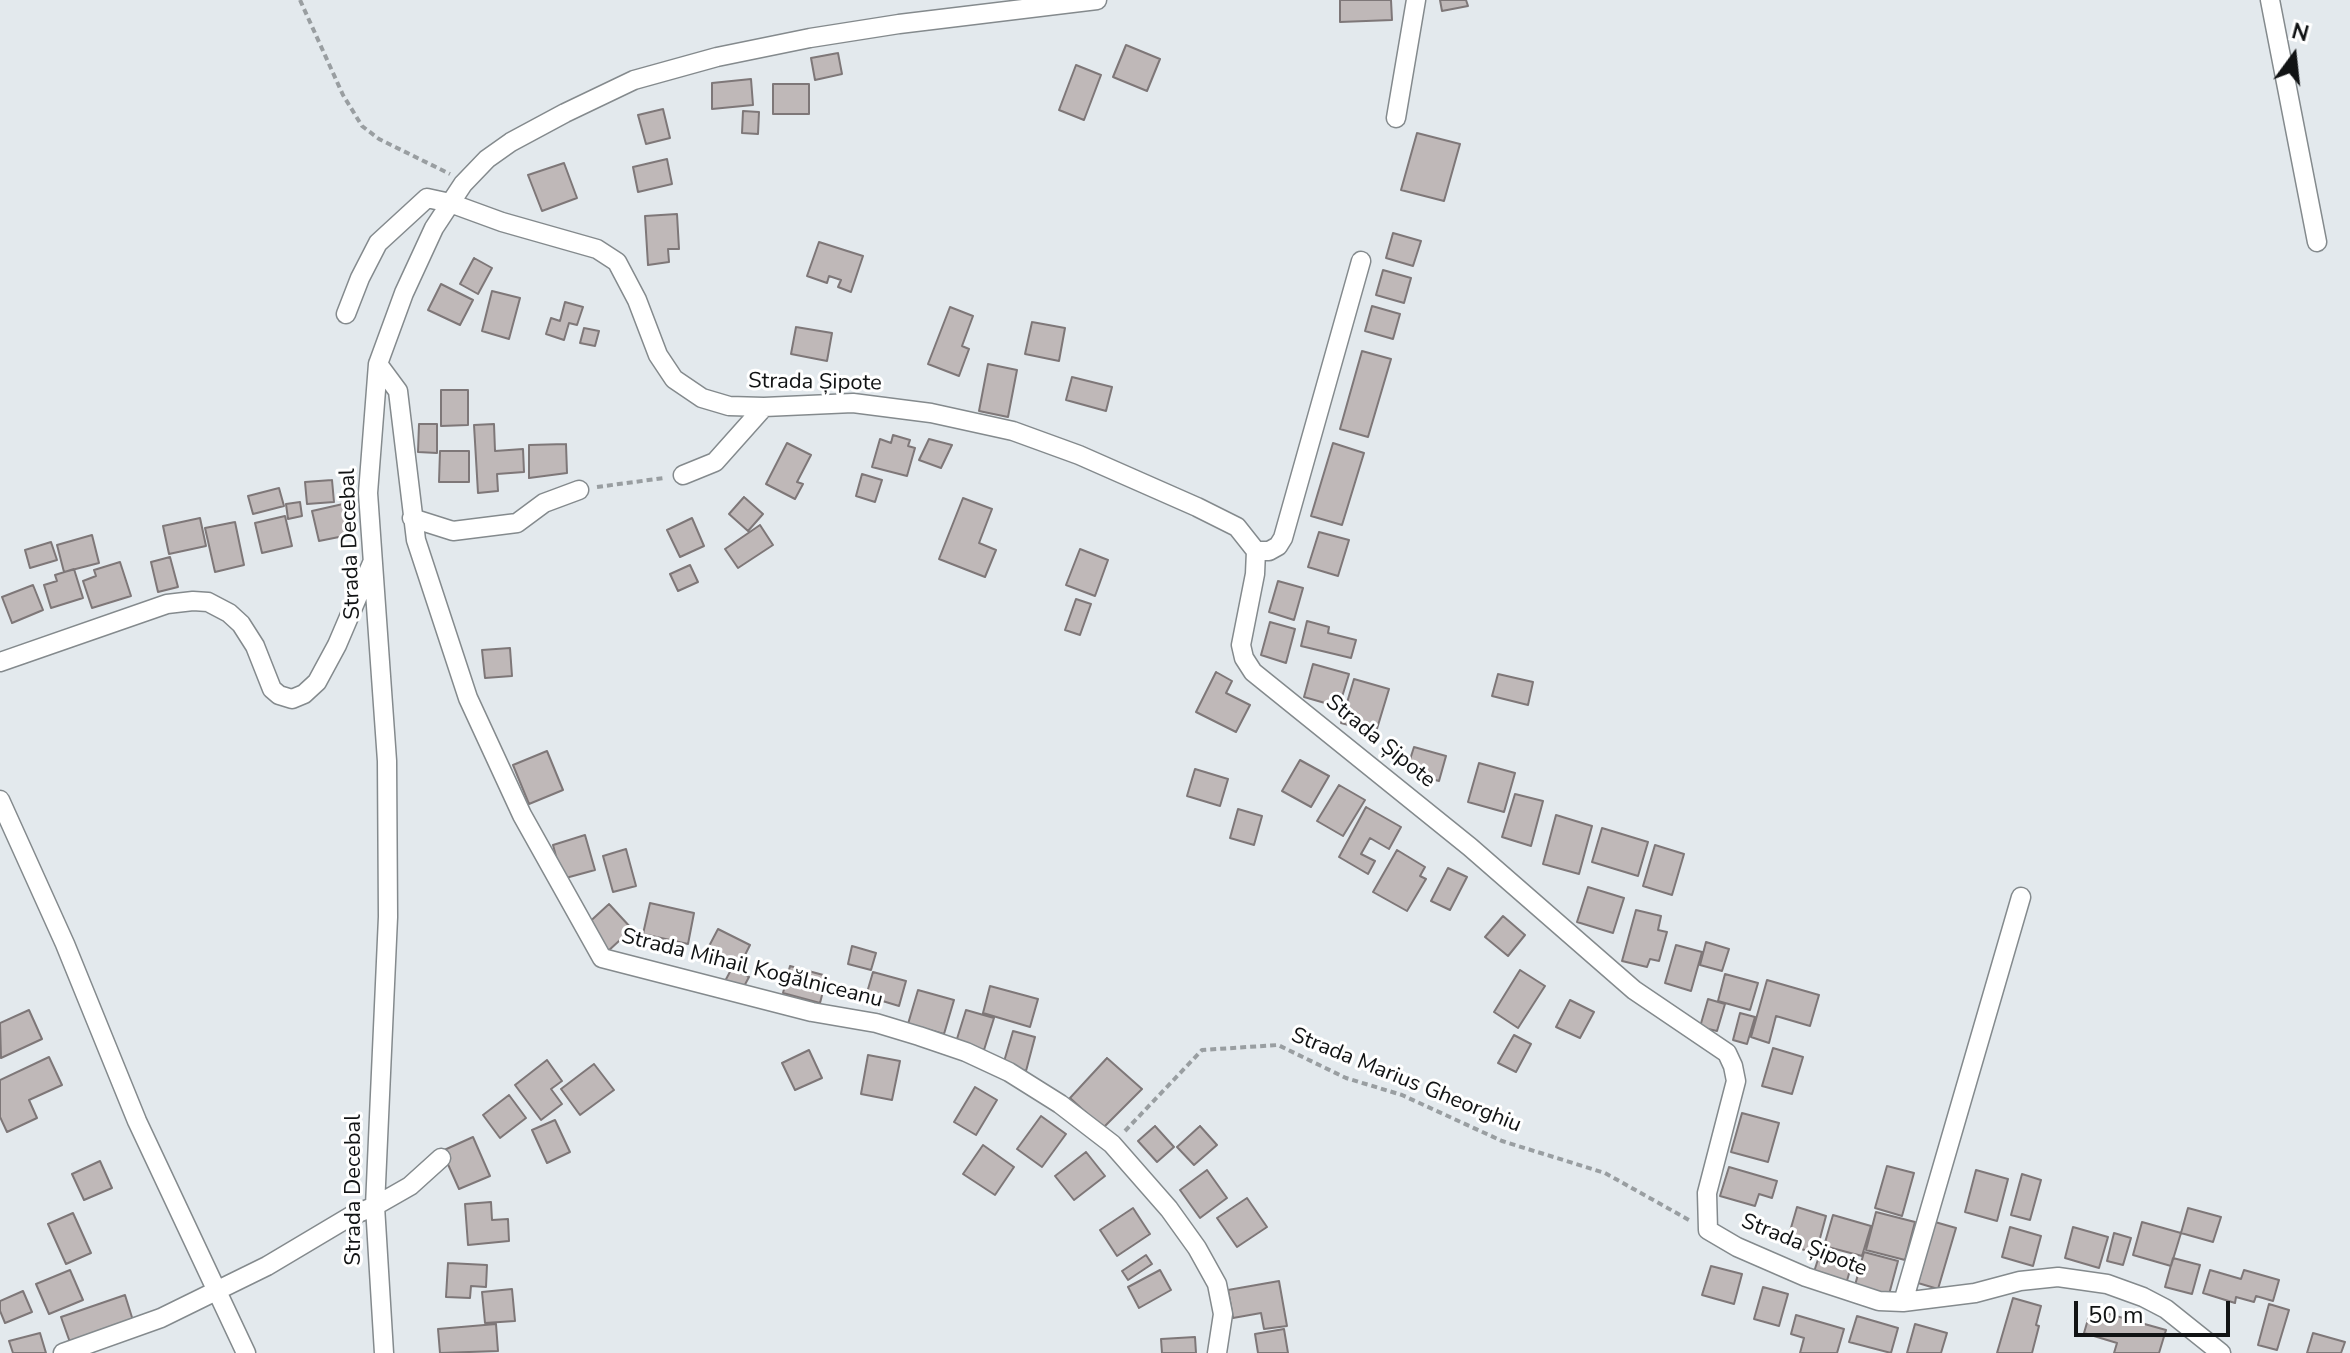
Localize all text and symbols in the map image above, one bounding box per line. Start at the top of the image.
north arrow [2254,16,2334,96]
text: N [2288,16,2312,49]
street label: Strada Șipote [748,369,882,397]
street label: Strada Decebal [335,468,367,620]
street label: Strada Șipote [1320,690,1440,794]
street label: Strada Mihail Kogălniceanu [618,924,886,1014]
street label: Strada Marius Gheorghiu [1287,1023,1525,1139]
street label: Strada Decebal [342,1114,368,1266]
street label: Strada Șipote [1737,1209,1871,1283]
scale bar [2078,1285,2234,1335]
text: 50 m [2088,1299,2144,1331]

